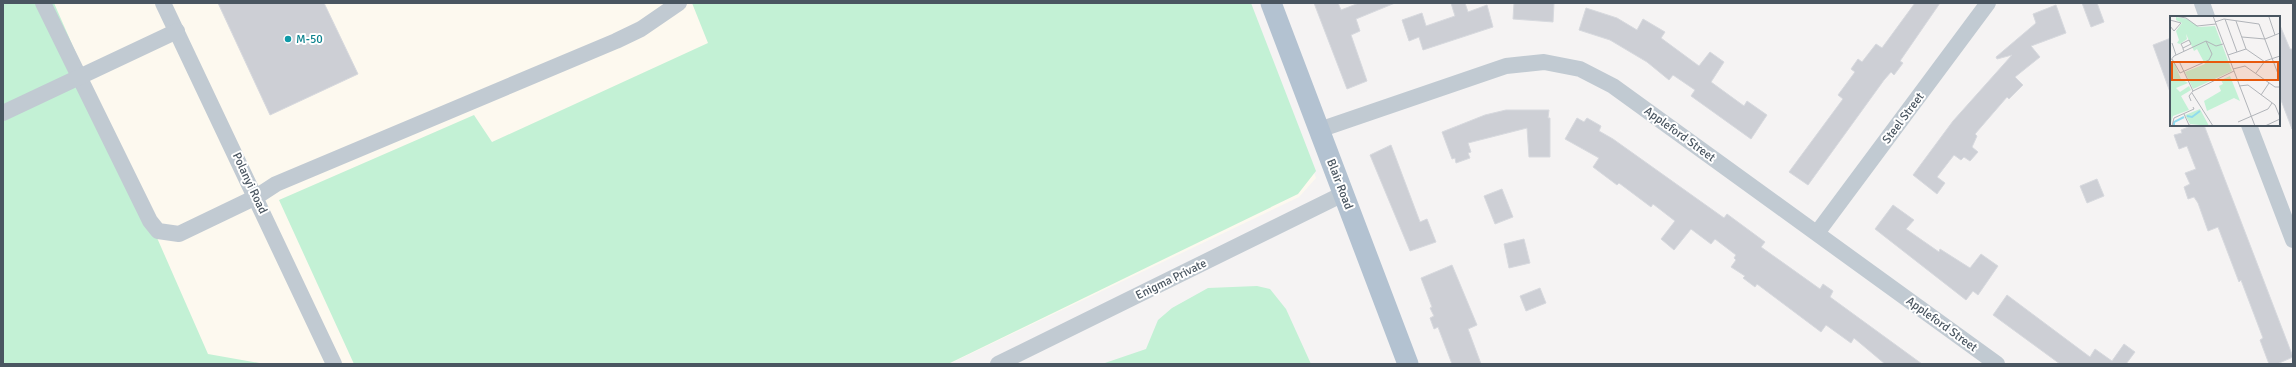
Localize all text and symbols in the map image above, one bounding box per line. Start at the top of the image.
inset map [2170,16,2280,126]
place label: M-50 [296,32,323,47]
marker: M-50 [283,34,293,44]
street label: Steel Street [1879,90,1928,147]
street label: Appleford Street [1641,104,1718,165]
street label: Polanyi Road [229,150,270,216]
street label: Blair Road [1323,157,1356,212]
street label: Enigma Private [1133,256,1209,303]
street label: Appleford Street [1903,294,1980,355]

